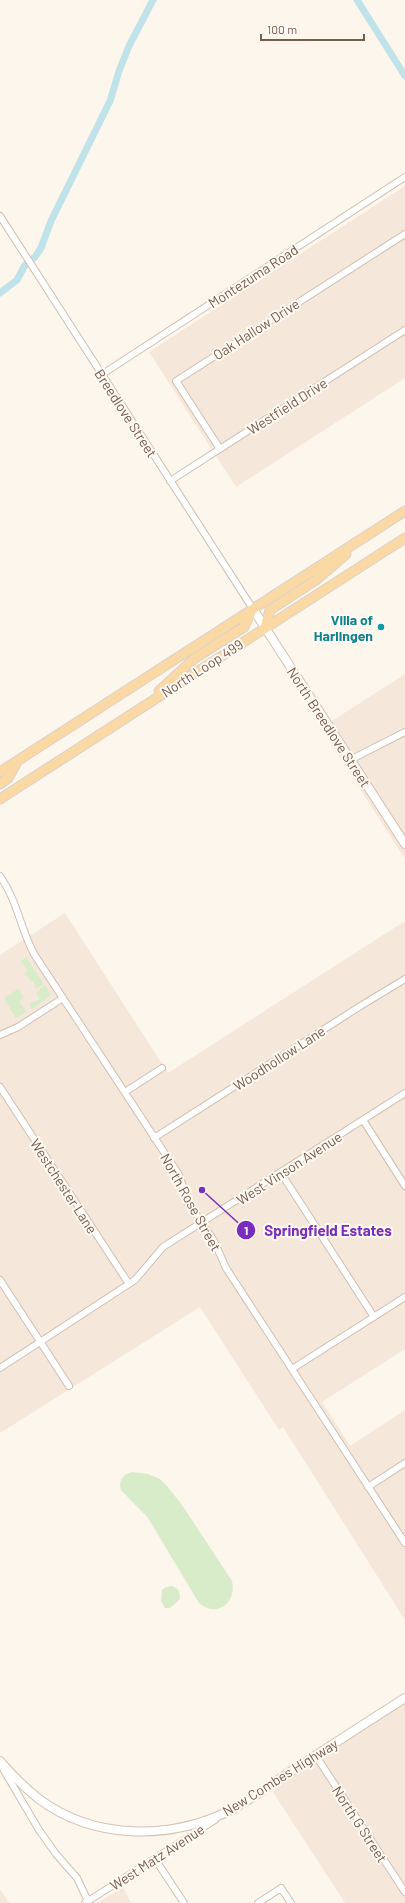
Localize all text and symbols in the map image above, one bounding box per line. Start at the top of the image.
scale bar [261,16,364,42]
text: 100 m [267,22,297,36]
street label: Montezuma Road [205,241,301,311]
street label: Oak Hallow Drive [210,295,302,363]
street label: Breedlove Street [91,366,161,460]
street label: Westfield Drive [244,374,330,438]
place label: Villa of Harlingen [314,611,373,644]
marker: Villa of Harlingen [376,622,386,632]
street label: North Loop 499 [158,635,246,701]
street label: North Breedlove Street [284,664,374,790]
street label: Woodhollow Lane [230,1022,328,1094]
street label: West Vinson Avenue [233,1128,345,1208]
street label: Westchester Lane [27,1135,101,1237]
street label: North Rose Street [157,1150,225,1254]
callout: Springfield Estates [236,1217,399,1244]
text: Springfield Estates [264,1221,392,1239]
text: 1 [244,1223,248,1237]
street label: New Combes Highway [219,1734,341,1819]
street label: North G Street [329,1783,391,1865]
street label: West Matz Avenue [107,1820,207,1894]

